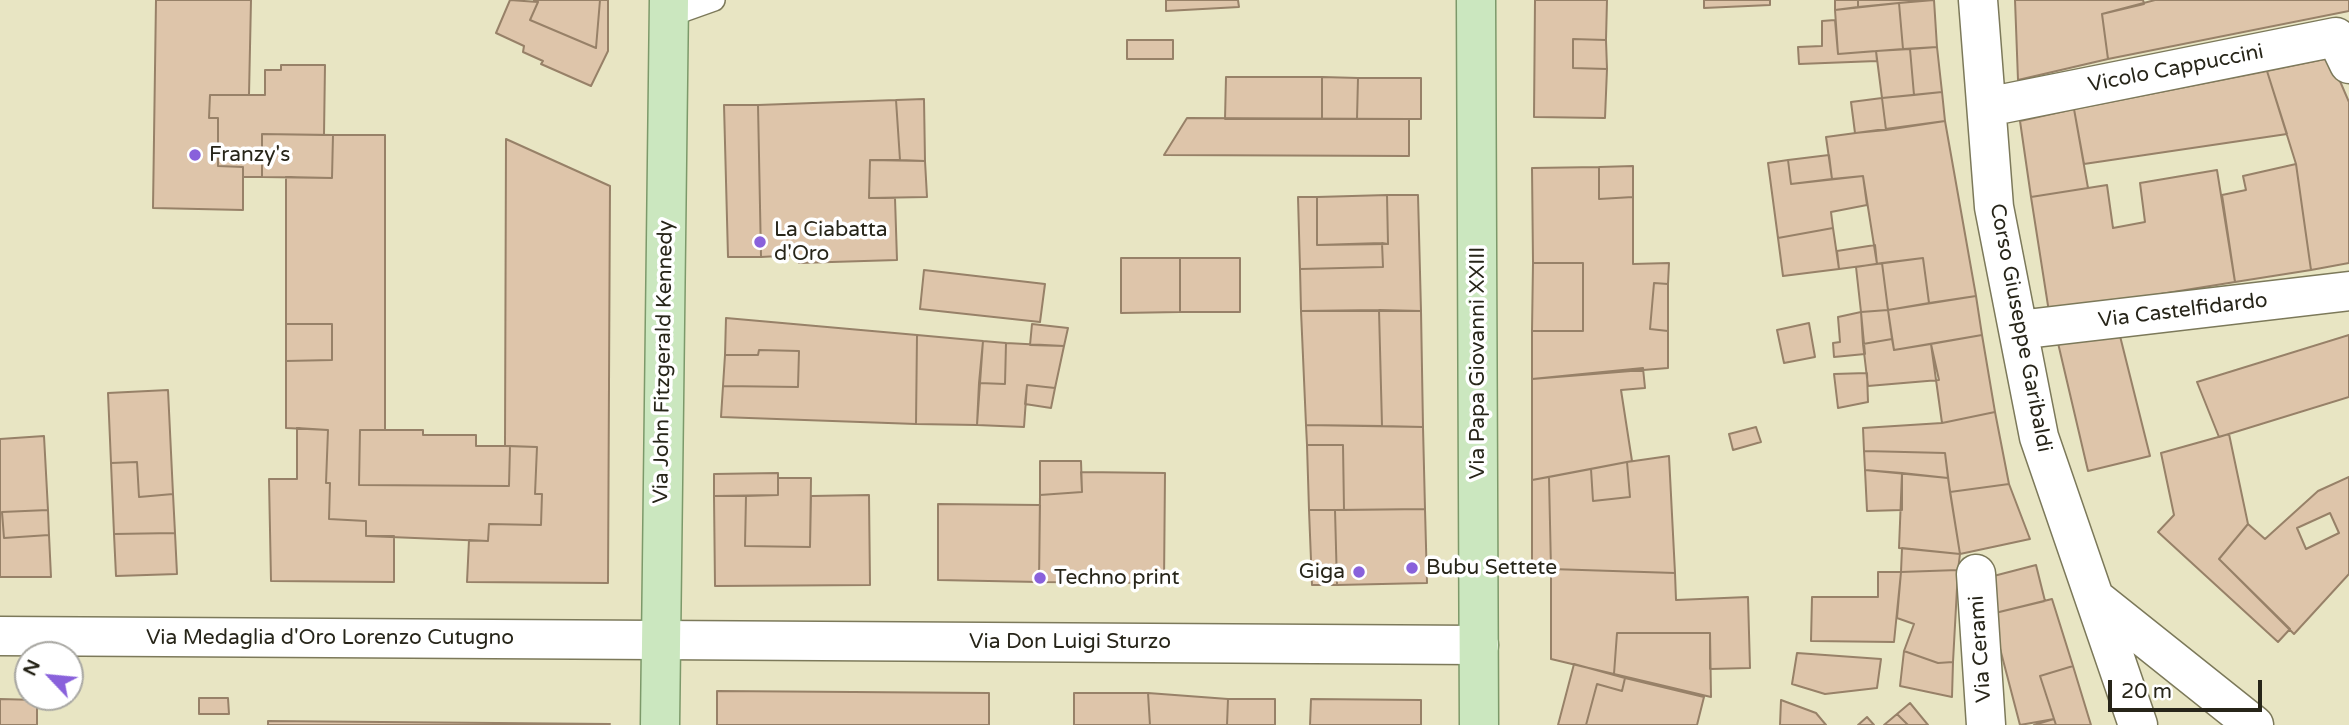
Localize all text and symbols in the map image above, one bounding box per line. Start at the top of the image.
street label: Vicolo Cappuccini [2086,40,2266,98]
place label: Franzy's [209,142,290,168]
marker: Franzy's [187,147,203,163]
street label: Corso Giuseppe Garibaldi [1984,201,2056,455]
place label: La Ciabatta d'Oro [774,217,888,267]
street label: Via John Fitzgerald Kennedy [649,220,679,504]
marker: La Ciabatta d'Oro [752,234,768,250]
street label: Via Papa Giovanni XXIII [1465,247,1491,479]
street label: Via Castelfidardo [2097,288,2269,334]
place label: Bubu Settete [1426,555,1557,581]
place label: Giga [1299,559,1345,585]
marker: Bubu Settete [1404,560,1420,576]
marker: Giga [1351,564,1367,580]
place label: Techno print [1054,565,1179,591]
marker: Techno print [1032,570,1048,586]
street label: Via Cerami [1965,595,1997,703]
street label: Via Medaglia d'Oro Lorenzo Cutugno [146,625,514,651]
street label: Via Don Luigi Sturzo [969,629,1171,655]
north arrow [14,641,84,711]
text: N [19,656,45,679]
scale bar [2111,666,2265,710]
text: 20 m [2121,679,2172,704]

